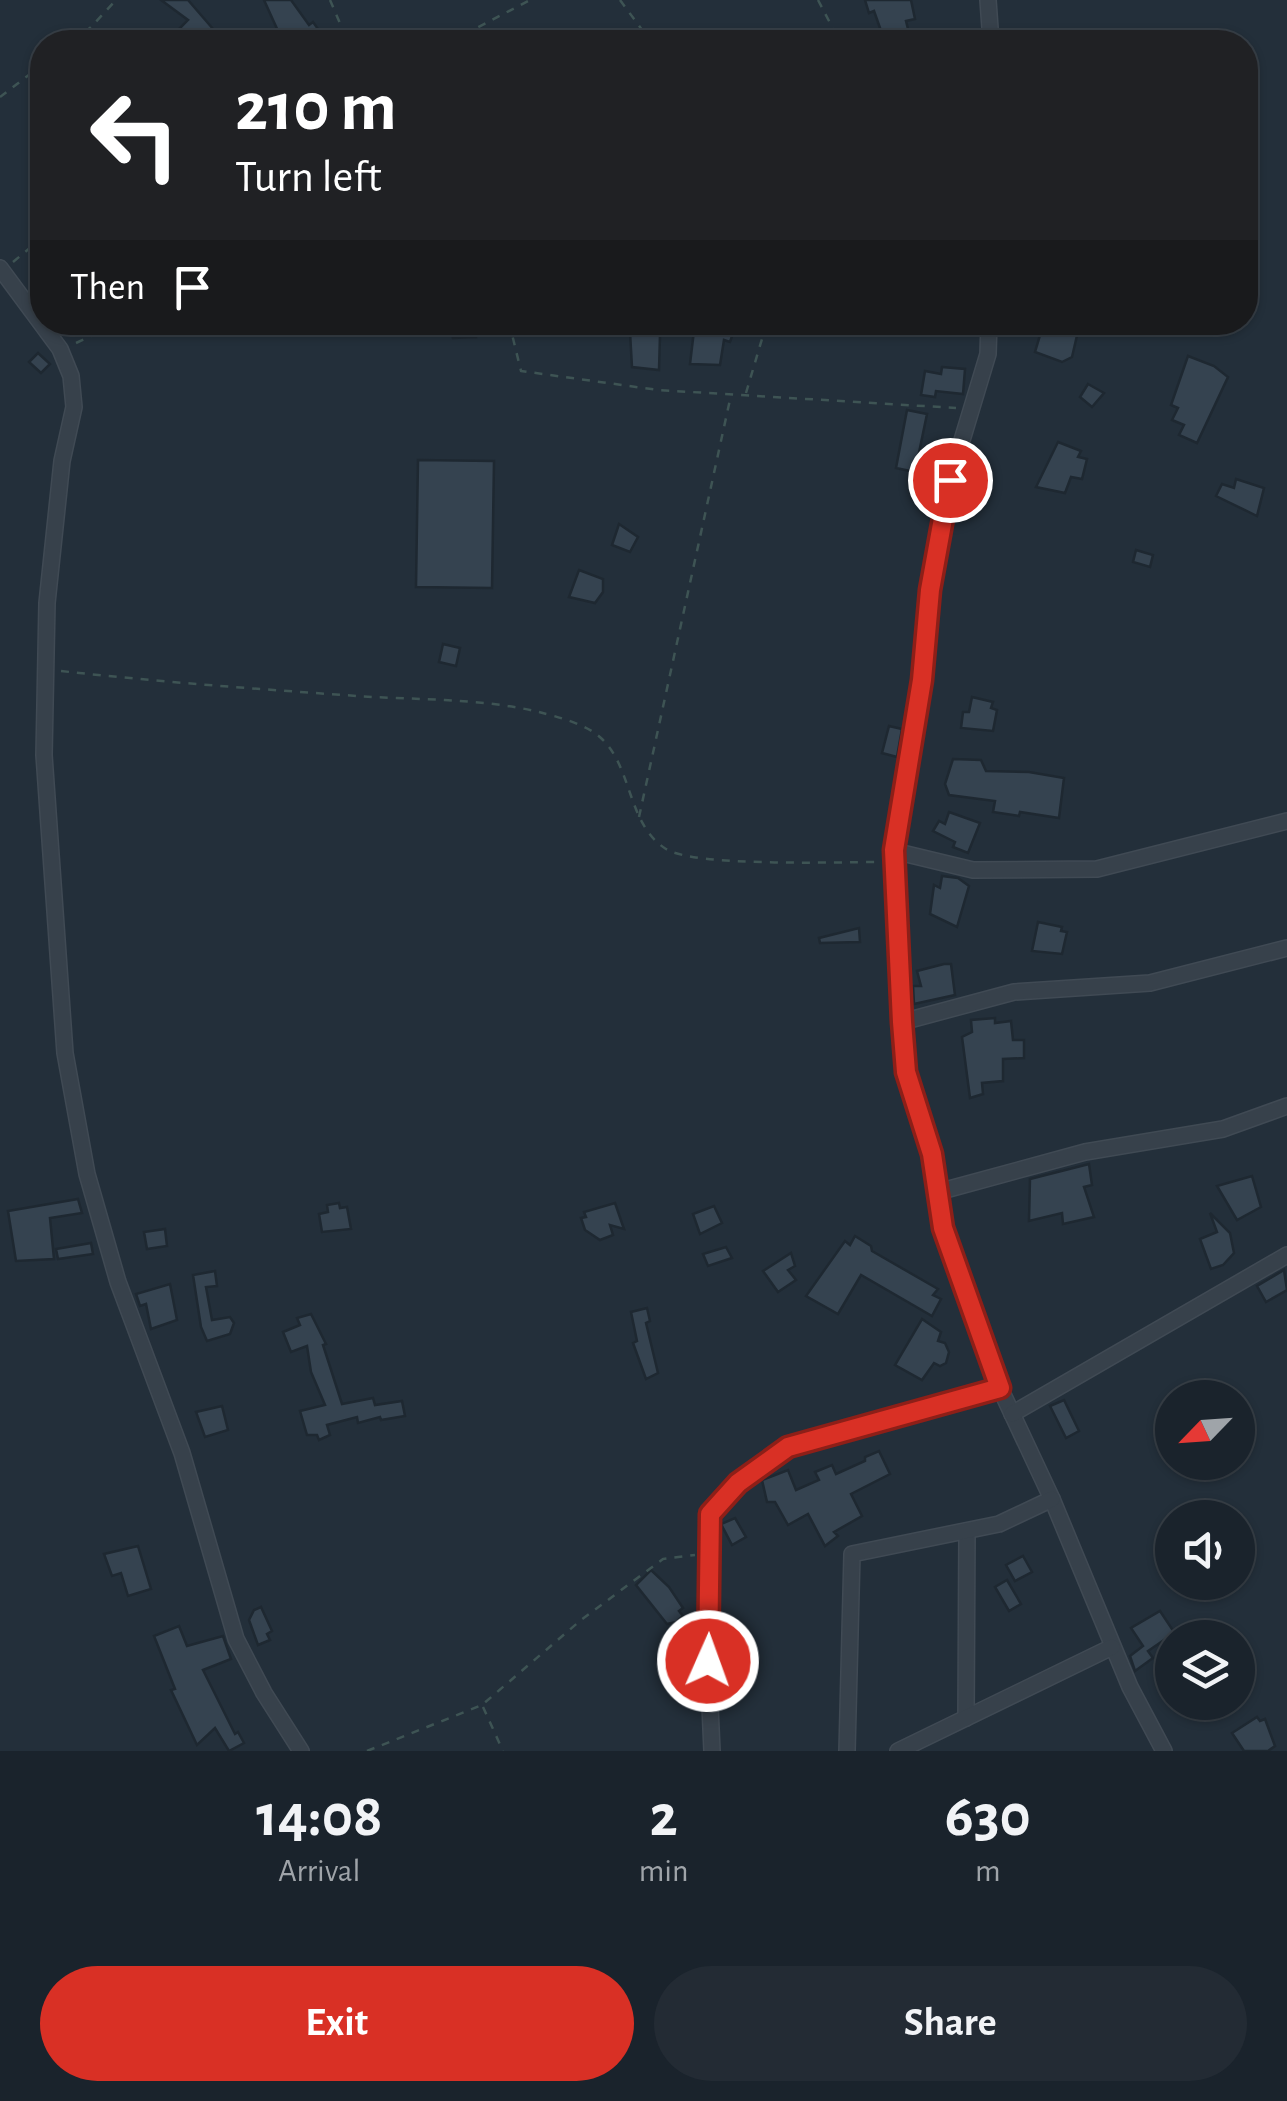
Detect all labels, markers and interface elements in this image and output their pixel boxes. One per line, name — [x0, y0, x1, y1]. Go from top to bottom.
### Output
icon: left — [70, 70, 200, 200]
text: 210 m — [235, 73, 397, 143]
text: Turn left — [235, 155, 382, 200]
icon: arrive — [165, 260, 220, 315]
text: Then — [70, 269, 145, 307]
pin — [908, 438, 993, 523]
icon: arrive — [923, 453, 978, 508]
north arrow — [1155, 1380, 1255, 1480]
map controls — [1155, 1380, 1255, 1720]
button: sound — [1155, 1500, 1255, 1600]
position arrow — [656, 1609, 760, 1713]
button: layers — [1155, 1620, 1255, 1720]
text: 14:08 — [256, 1787, 383, 1847]
text: 2 — [649, 1787, 678, 1847]
text: 630 — [945, 1787, 1031, 1847]
text: Arrival — [278, 1855, 360, 1887]
text: min — [639, 1855, 689, 1887]
text: m — [975, 1855, 1001, 1887]
button: Exit — [40, 1966, 634, 2081]
button: Share — [654, 1966, 1247, 2081]

